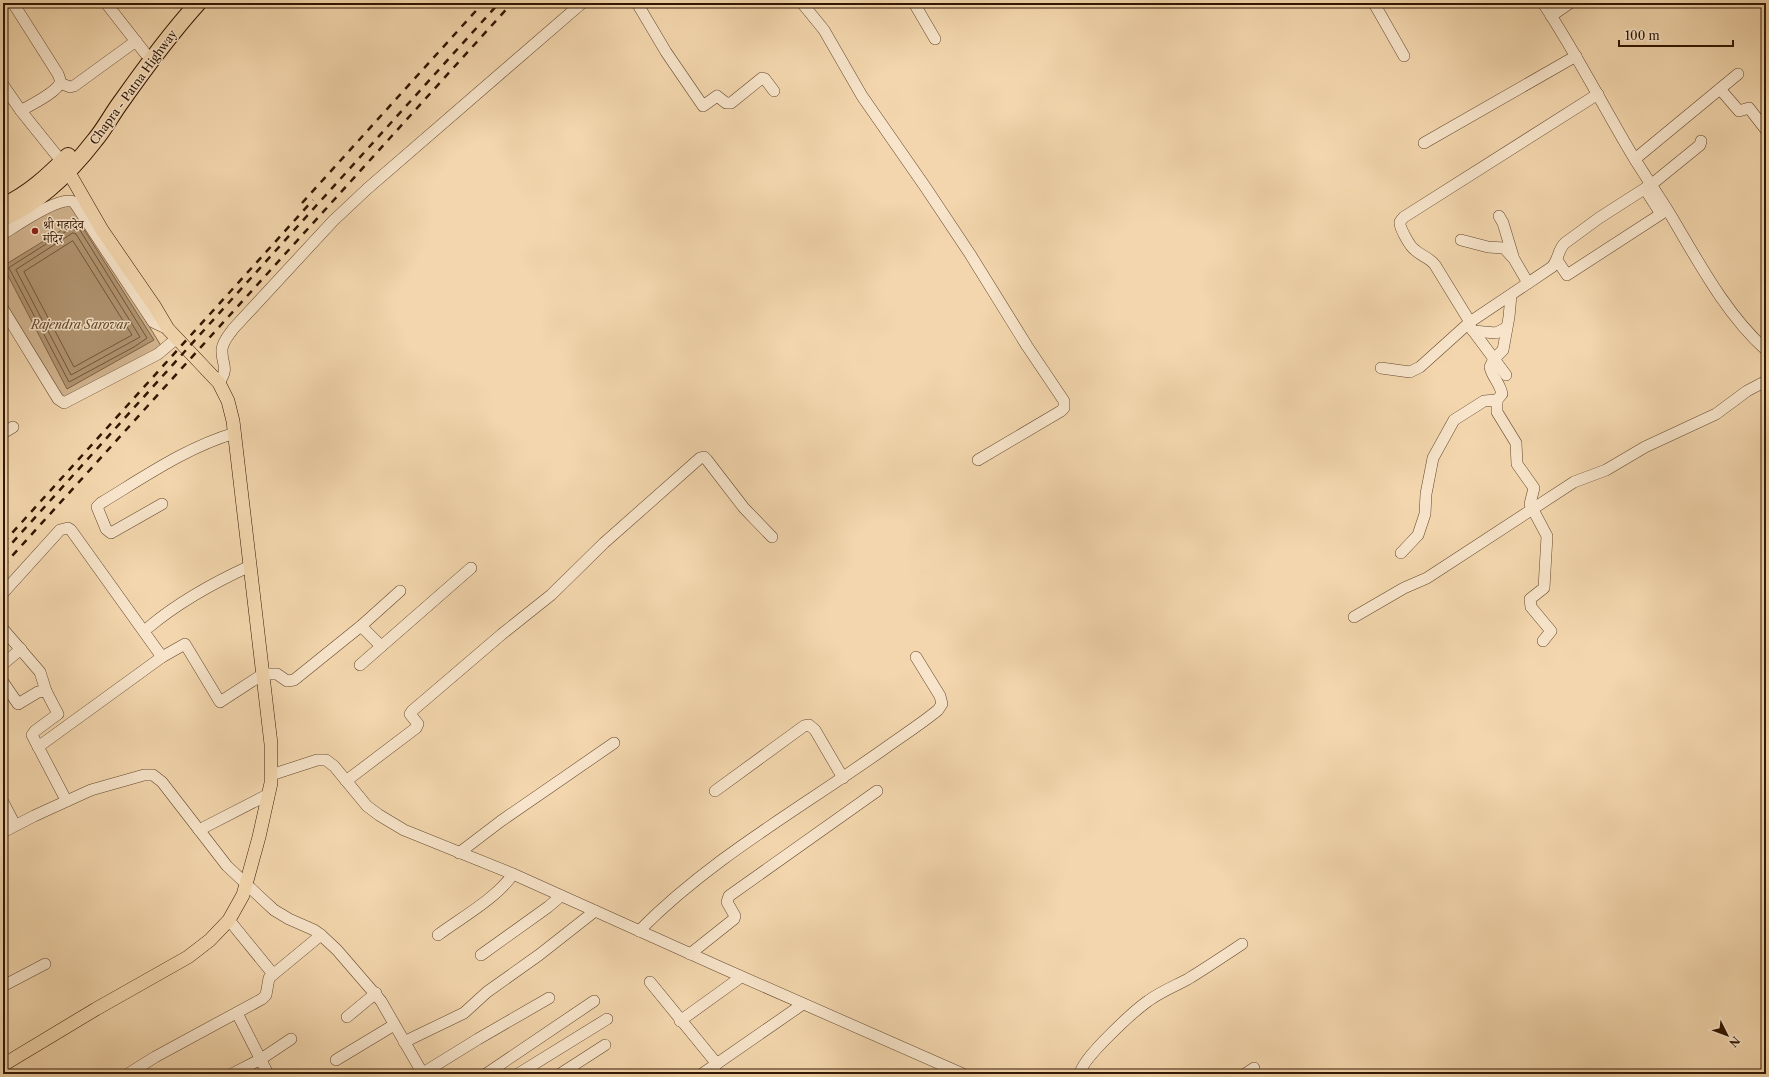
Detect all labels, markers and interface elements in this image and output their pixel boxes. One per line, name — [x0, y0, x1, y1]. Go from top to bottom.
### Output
scale bar — [1619, 22, 1733, 48]
street label: Chapra - Patna Highway — [86, 26, 180, 147]
text: 100 m — [1625, 28, 1660, 43]
place label: श्री महादेव मंदिर — [42, 217, 85, 246]
marker: श्री महादेव मंदिर — [30, 226, 40, 236]
park label: Rajendra Sarovar — [30, 317, 130, 332]
north arrow — [1707, 1015, 1747, 1055]
text: N — [1726, 1033, 1743, 1050]

